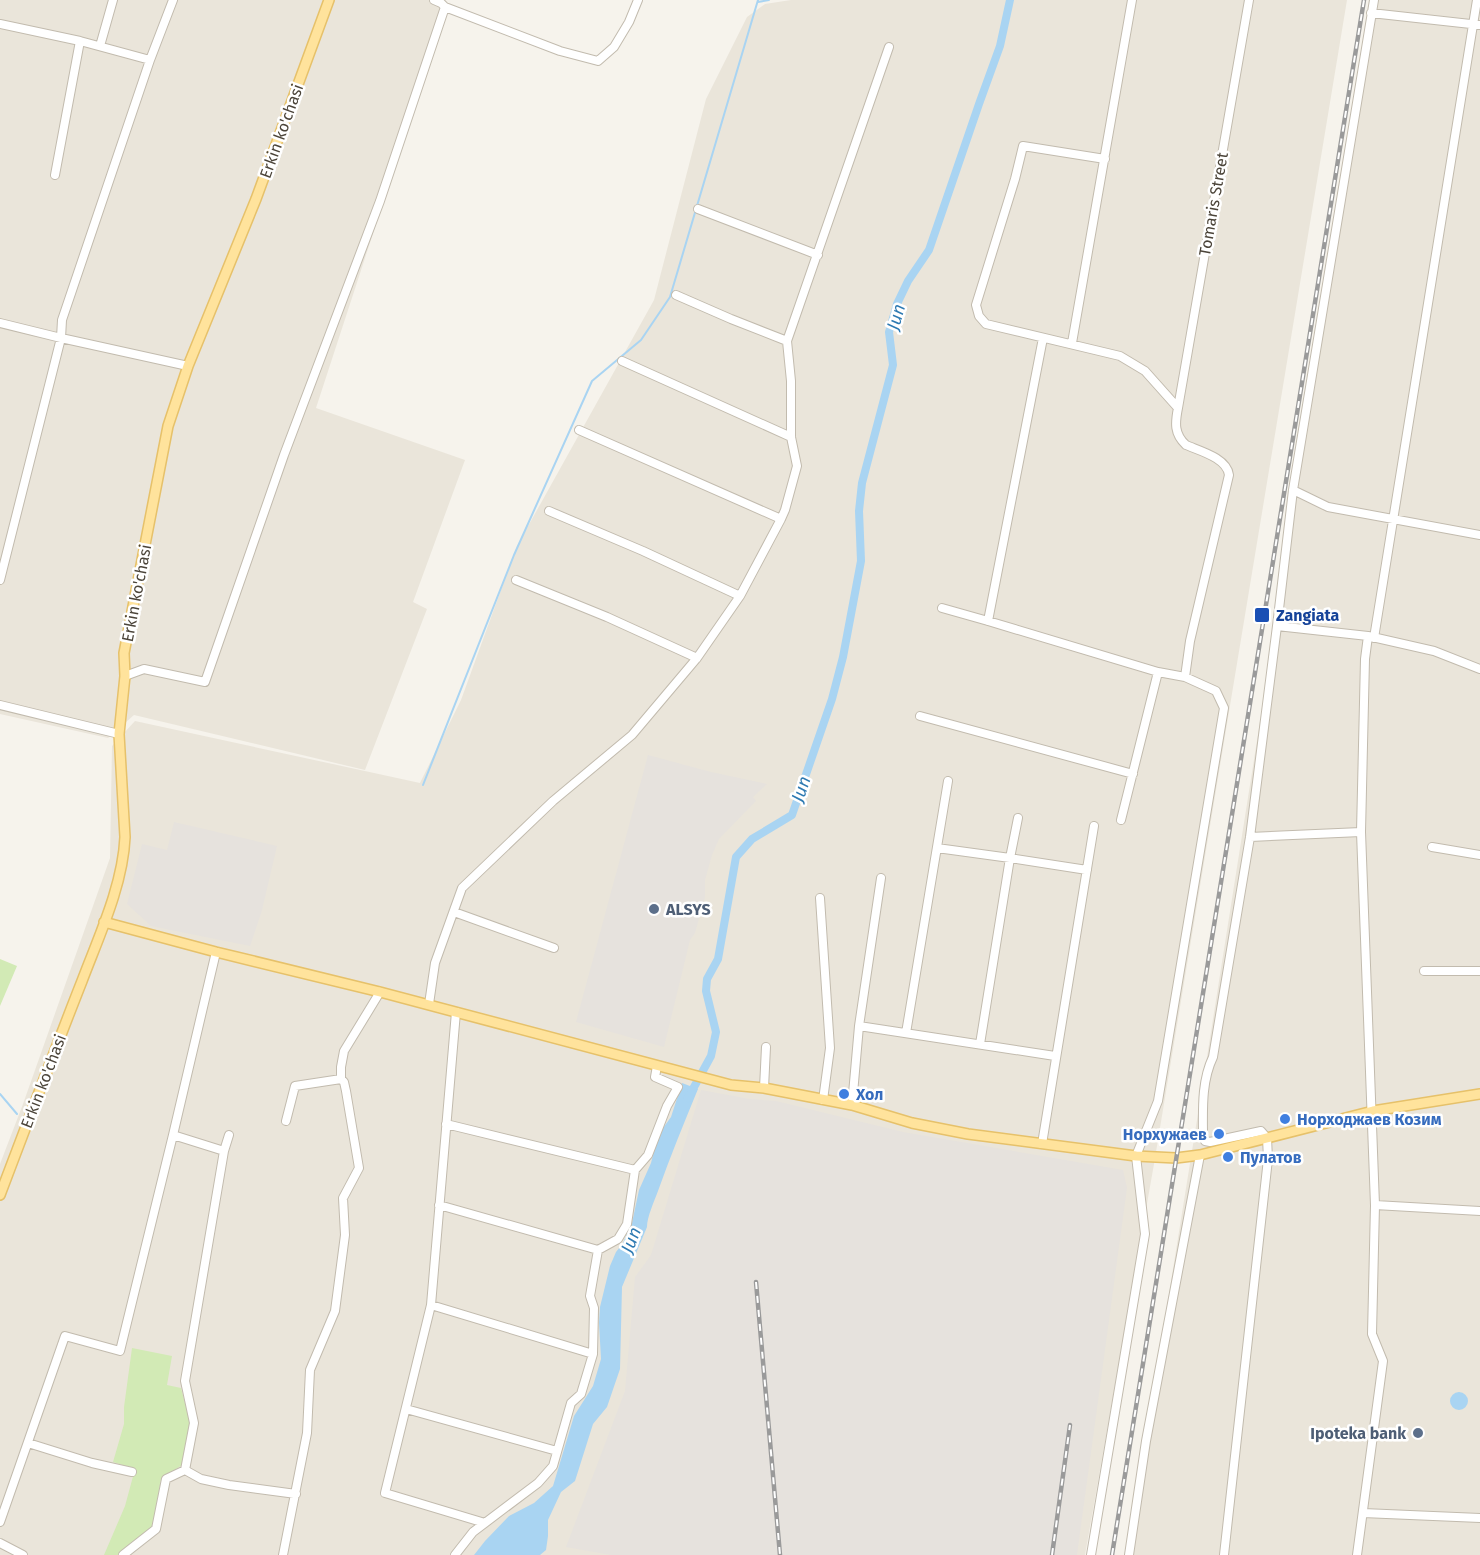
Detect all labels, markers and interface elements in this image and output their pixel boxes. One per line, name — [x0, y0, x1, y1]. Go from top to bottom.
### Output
street label: Erkin ko'chasi — [256, 81, 307, 181]
street label: Tomaris Street — [1195, 151, 1232, 257]
water label: Jun — [882, 301, 910, 334]
street label: Erkin ko'chasi — [118, 543, 155, 644]
marker: Zangiata — [1253, 606, 1271, 624]
place label: Zangiata — [1276, 606, 1340, 625]
water label: Jun — [786, 773, 816, 806]
place label: ALSYS — [665, 900, 711, 919]
marker: ALSYS — [647, 902, 661, 916]
street label: Erkin ko'chasi — [17, 1032, 70, 1131]
place label: Хол — [855, 1085, 883, 1104]
marker: Хол — [837, 1087, 851, 1101]
place label: Норходжаев Козим — [1297, 1110, 1442, 1129]
marker: Норходжаев Козим — [1278, 1112, 1292, 1126]
place label: Норхужаев — [1123, 1125, 1207, 1144]
marker: Норхужаев — [1212, 1127, 1226, 1141]
place label: Пулатов — [1240, 1148, 1302, 1167]
marker: Пулатов — [1221, 1150, 1235, 1164]
water label: Jun — [616, 1224, 646, 1257]
place label: Ipoteka bank — [1310, 1424, 1406, 1443]
marker: Ipoteka bank — [1411, 1426, 1425, 1440]

